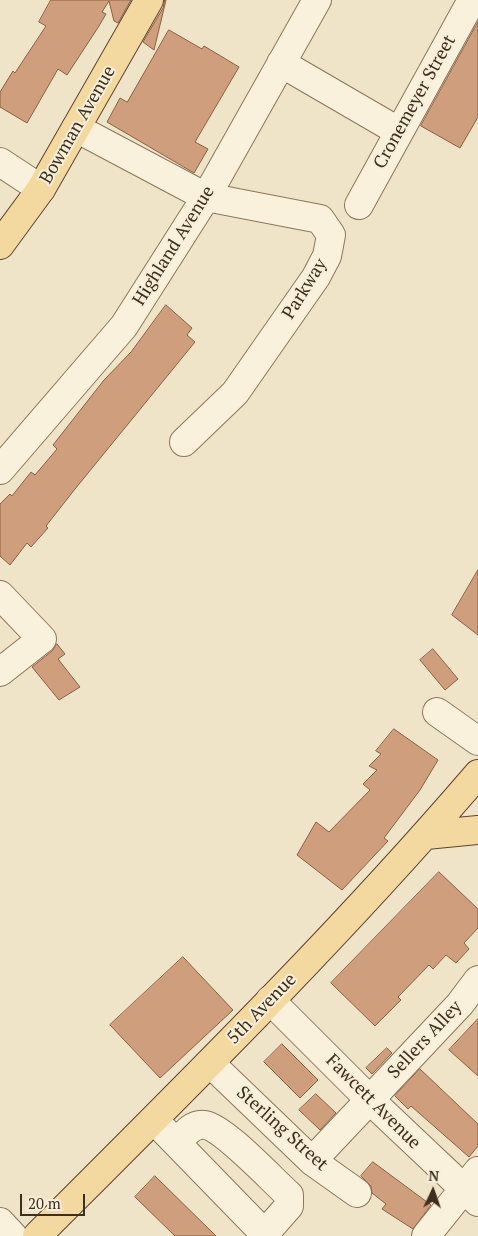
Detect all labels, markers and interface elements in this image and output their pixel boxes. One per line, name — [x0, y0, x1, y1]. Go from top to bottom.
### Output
street label: Cronemeyer Street — [369, 31, 461, 173]
street label: Bowman Avenue — [36, 62, 120, 188]
street label: Highland Avenue — [129, 182, 219, 310]
street label: Parkway — [278, 255, 332, 323]
street label: 5th Avenue — [223, 969, 301, 1049]
street label: Sellers Alley — [383, 997, 467, 1083]
street label: Fawcett Avenue — [321, 1050, 425, 1154]
street label: Sterling Street — [232, 1082, 332, 1176]
north arrow — [408, 1166, 458, 1216]
text: N — [428, 1166, 440, 1185]
scale bar — [22, 1184, 88, 1216]
text: 20 m — [28, 1193, 61, 1213]

